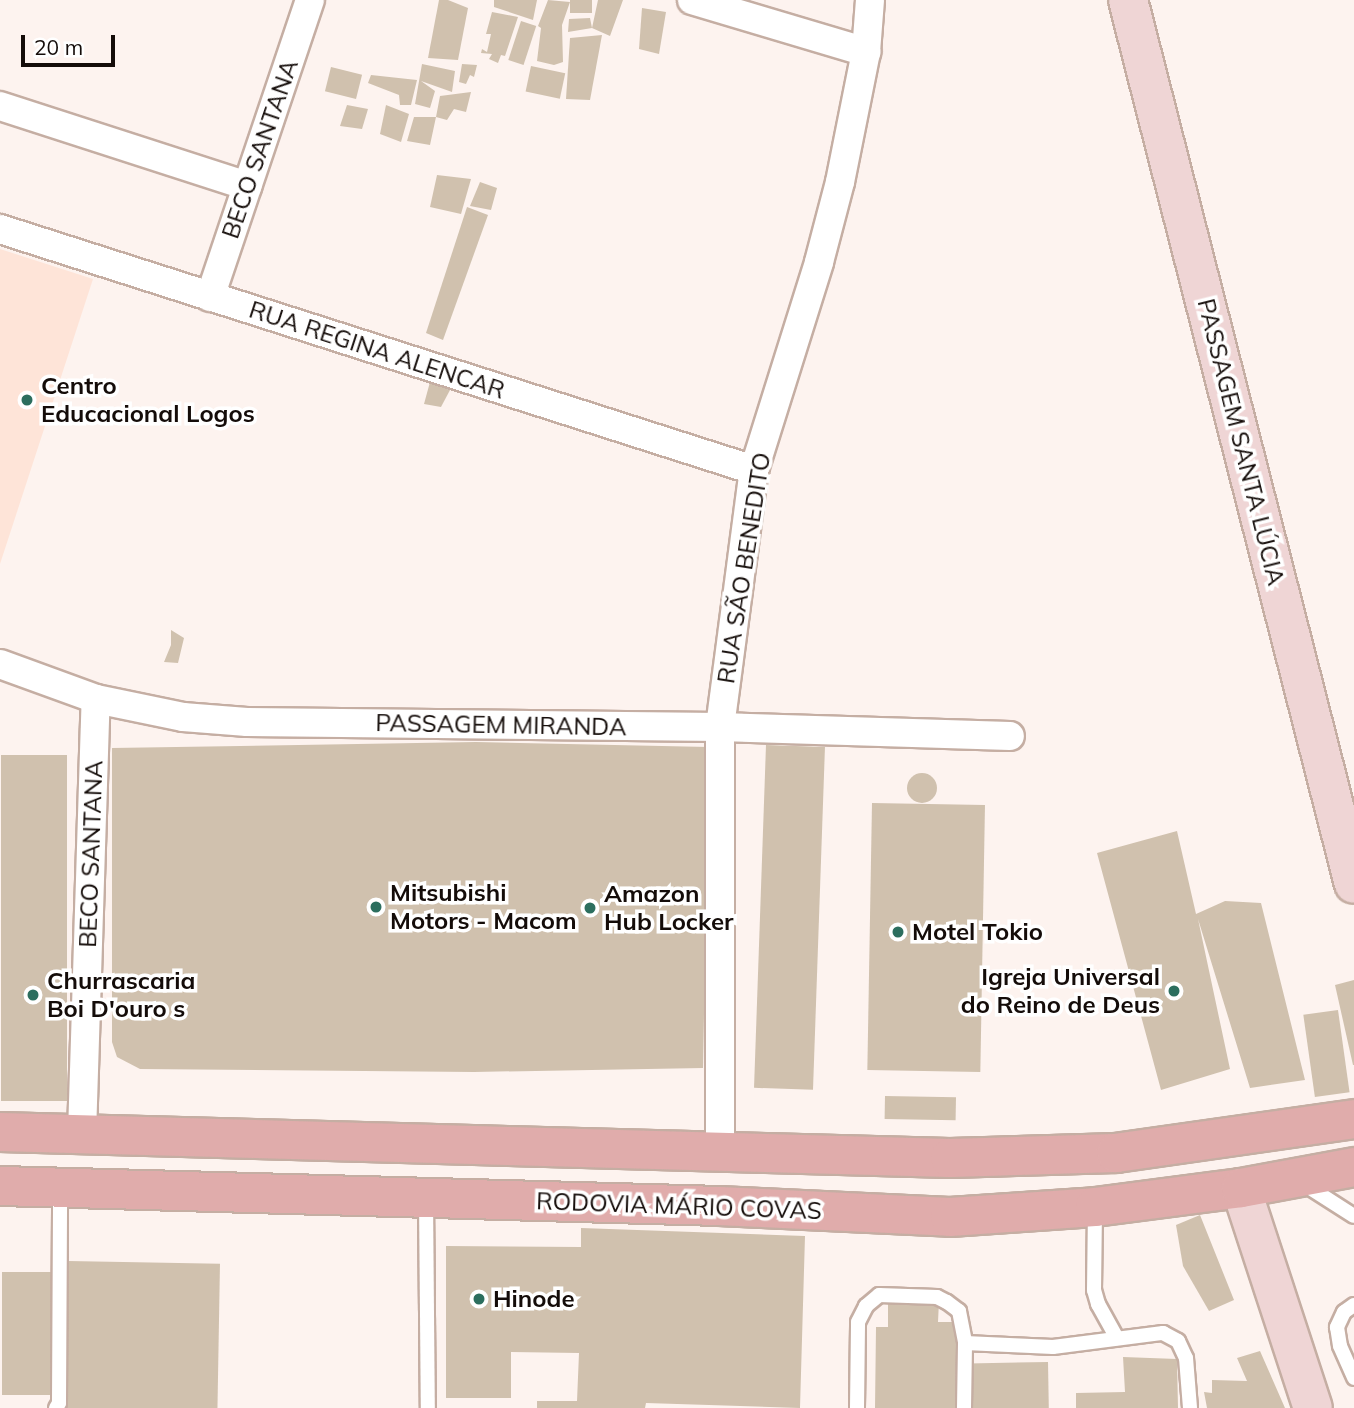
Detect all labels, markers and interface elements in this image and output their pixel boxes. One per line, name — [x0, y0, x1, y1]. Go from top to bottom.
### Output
scale bar — [24, 21, 119, 65]
text: 20 m — [34, 34, 83, 60]
street label: BECO SANTANA — [216, 56, 304, 242]
street label: RUA REGINA ALENCAR — [246, 295, 508, 405]
street label: PASSAGEM SANTA LÚCIA — [1191, 296, 1291, 588]
place label: Centro Educacional Logos — [41, 372, 255, 428]
marker: Centro Educacional Logos — [19, 392, 35, 408]
street label: RUA SÃO BENEDITO — [712, 450, 776, 686]
street label: PASSAGEM MIRANDA — [375, 708, 627, 742]
street label: BECO SANTANA — [73, 760, 109, 948]
place label: Mitsubishi Motors - Macom — [390, 879, 577, 935]
place label: Amazon Hub Locker — [604, 880, 734, 936]
marker: Mitsubishi Motors - Macom — [368, 899, 384, 915]
marker: Amazon Hub Locker — [582, 900, 598, 916]
place label: Motel Tokio — [912, 918, 1043, 946]
marker: Motel Tokio — [890, 924, 906, 940]
place label: Igreja Universal do Reino de Deus — [961, 963, 1160, 1019]
place label: Churrascaria Boi D'ouro s — [47, 967, 195, 1023]
marker: Igreja Universal do Reino de Deus — [1166, 983, 1182, 999]
marker: Churrascaria Boi D'ouro s — [25, 987, 41, 1003]
street label: RODOVIA MÁRIO COVAS — [536, 1187, 822, 1225]
place label: Hinode — [493, 1285, 575, 1313]
marker: Hinode — [471, 1291, 487, 1307]

